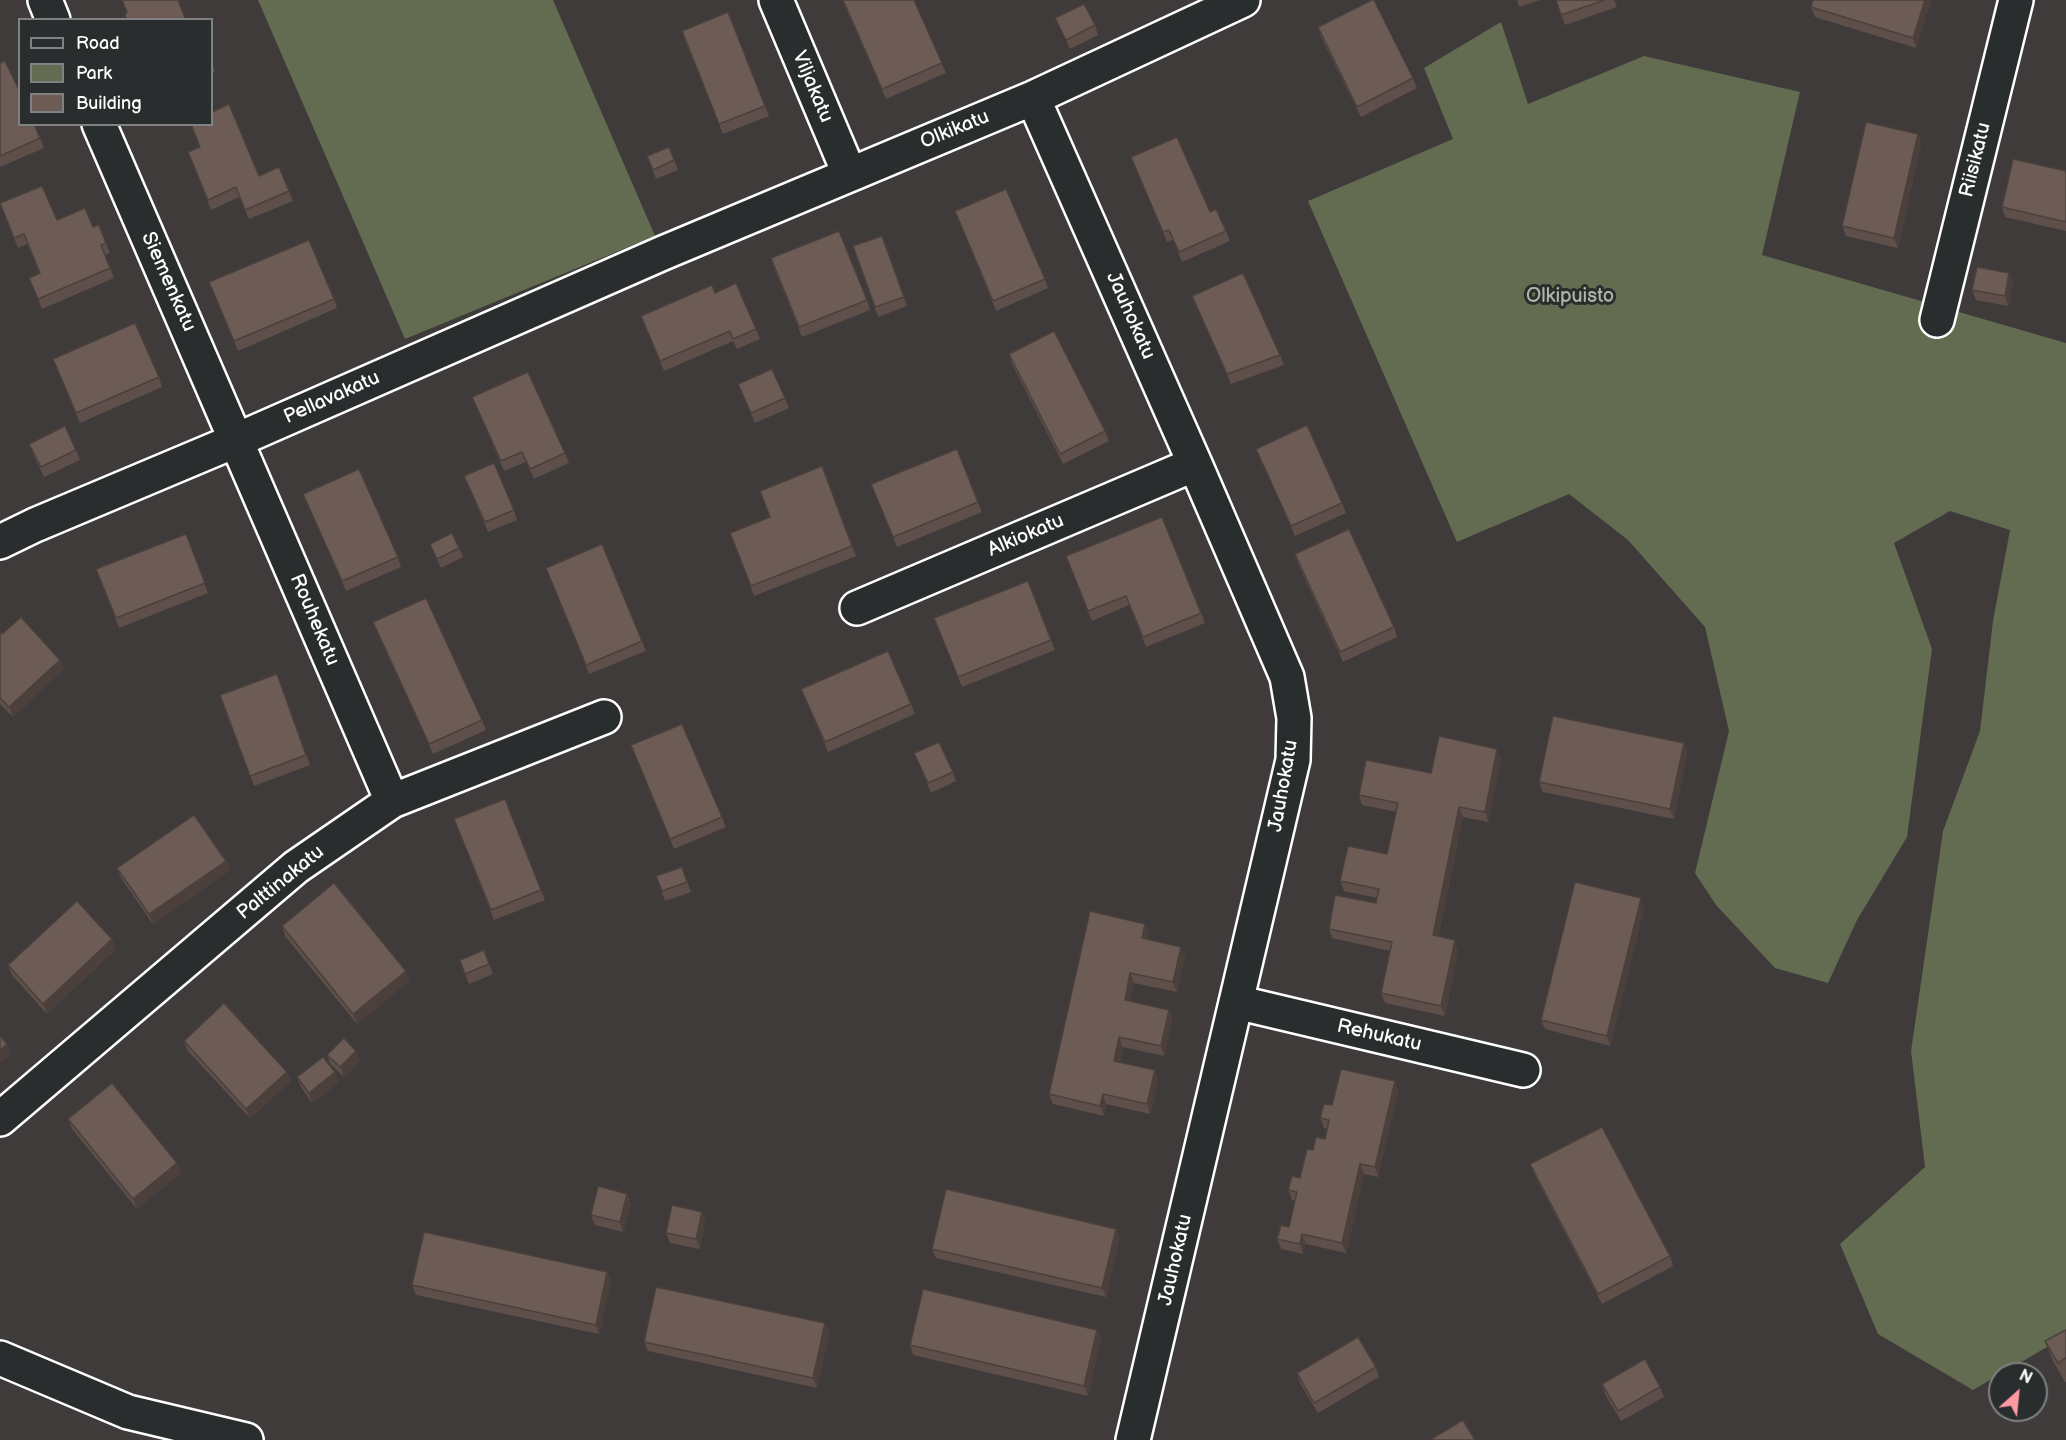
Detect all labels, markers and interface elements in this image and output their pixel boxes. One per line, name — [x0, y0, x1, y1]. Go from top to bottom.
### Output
legend — [18, 18, 213, 126]
text: Road — [76, 33, 120, 54]
street label: Viljakatu — [786, 48, 838, 126]
text: Park — [76, 63, 112, 84]
text: Building — [76, 93, 142, 114]
street label: Olkikatu — [917, 105, 993, 155]
street label: Riisikatu — [1955, 120, 1997, 200]
street label: Siemenkatu — [135, 229, 201, 335]
street label: Jauhokatu — [1100, 269, 1160, 363]
park label: Olkipuisto — [1526, 285, 1614, 309]
street label: Pellavakatu — [280, 366, 384, 430]
street label: Alkiokatu — [984, 509, 1068, 563]
street label: Rouhekatu — [284, 570, 344, 670]
street label: Jauhokatu — [1264, 738, 1304, 834]
street label: Palttinakatu — [233, 841, 329, 925]
street label: Rehukatu — [1334, 1015, 1424, 1057]
street label: Jauhokatu — [1154, 1212, 1198, 1308]
north arrow — [1988, 1362, 2048, 1422]
text: N — [2016, 1366, 2035, 1388]

